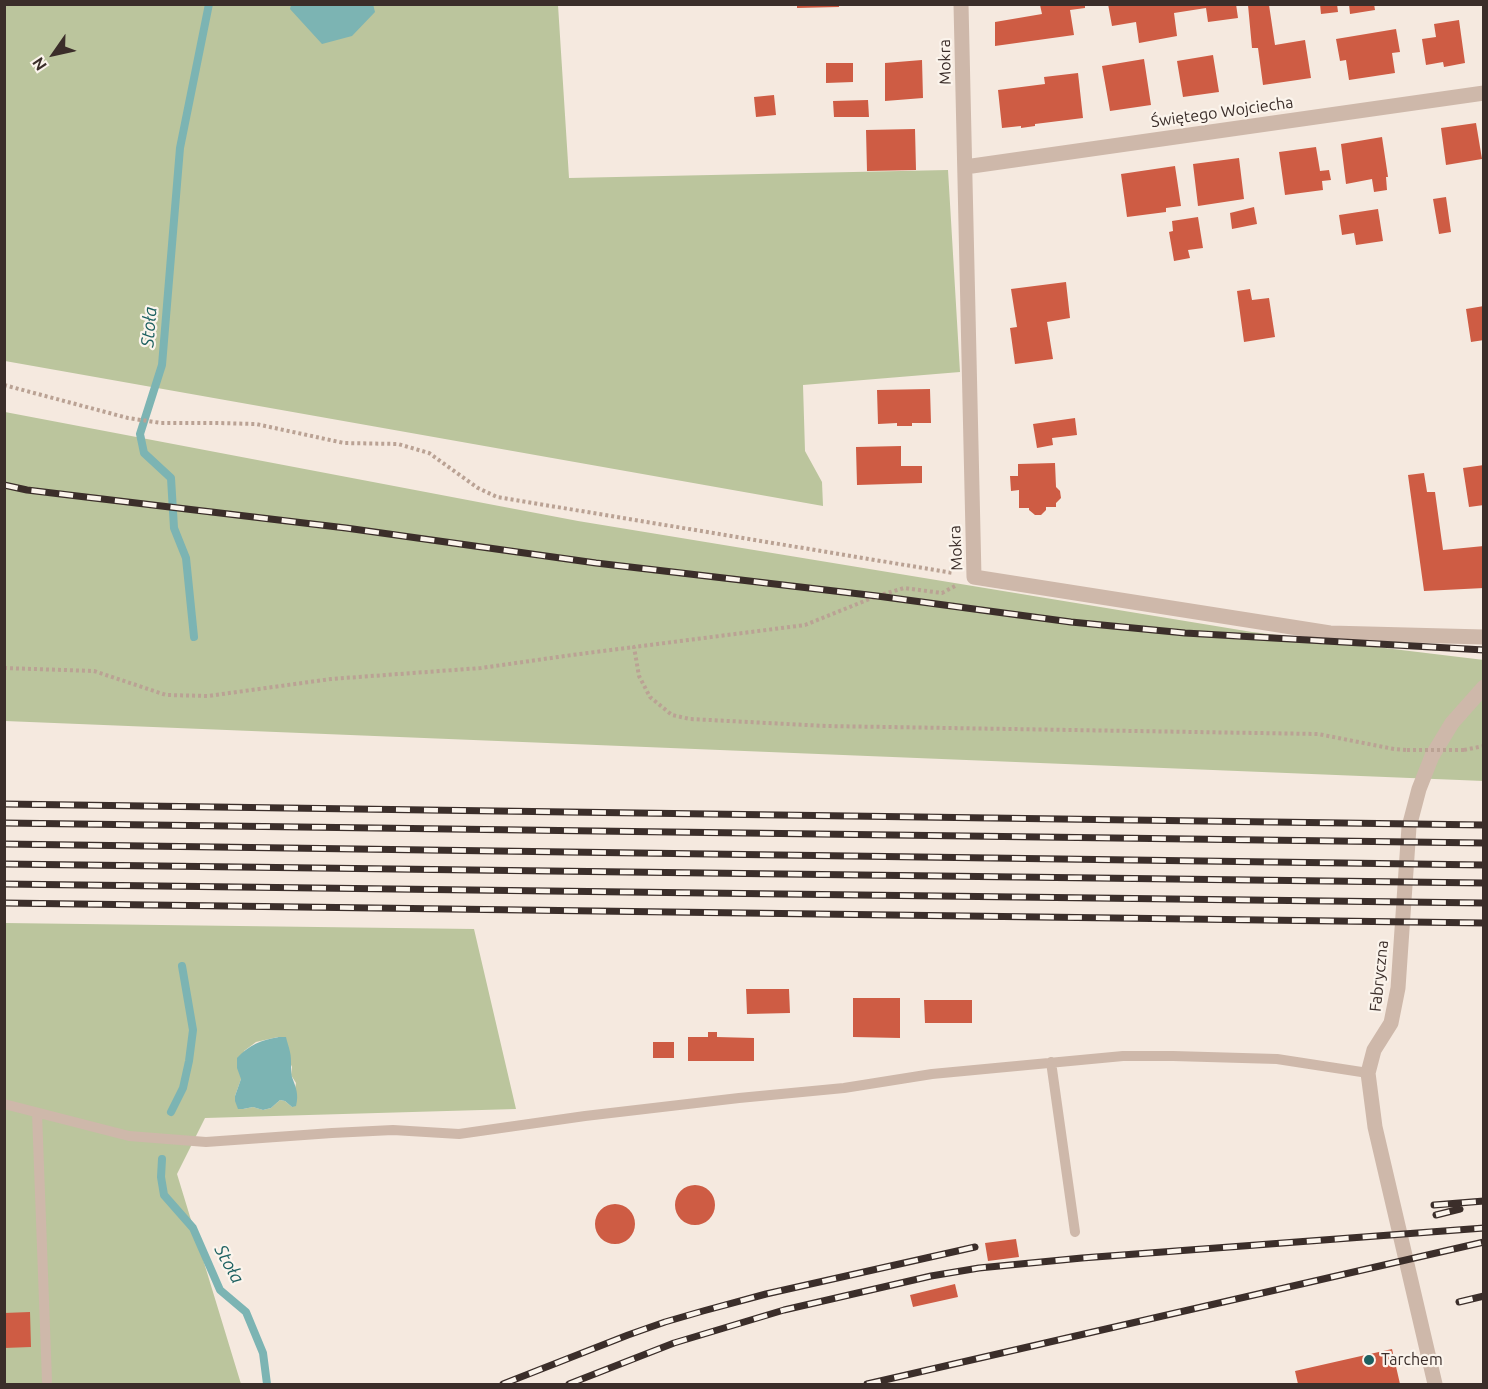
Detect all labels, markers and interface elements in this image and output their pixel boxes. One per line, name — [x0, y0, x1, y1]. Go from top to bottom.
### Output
north arrow — [24, 24, 84, 84]
street label: Mokra — [935, 39, 955, 85]
text: N — [28, 54, 50, 74]
street label: Świętego Wojciecha — [1150, 93, 1294, 131]
water label: Stoła — [136, 306, 162, 348]
street label: Mokra — [945, 525, 967, 571]
street label: Fabryczna — [1366, 939, 1392, 1013]
water label: Stoła — [210, 1241, 248, 1287]
place label: Tarchem — [1381, 1350, 1443, 1370]
marker: Tarchem — [1362, 1353, 1376, 1367]

